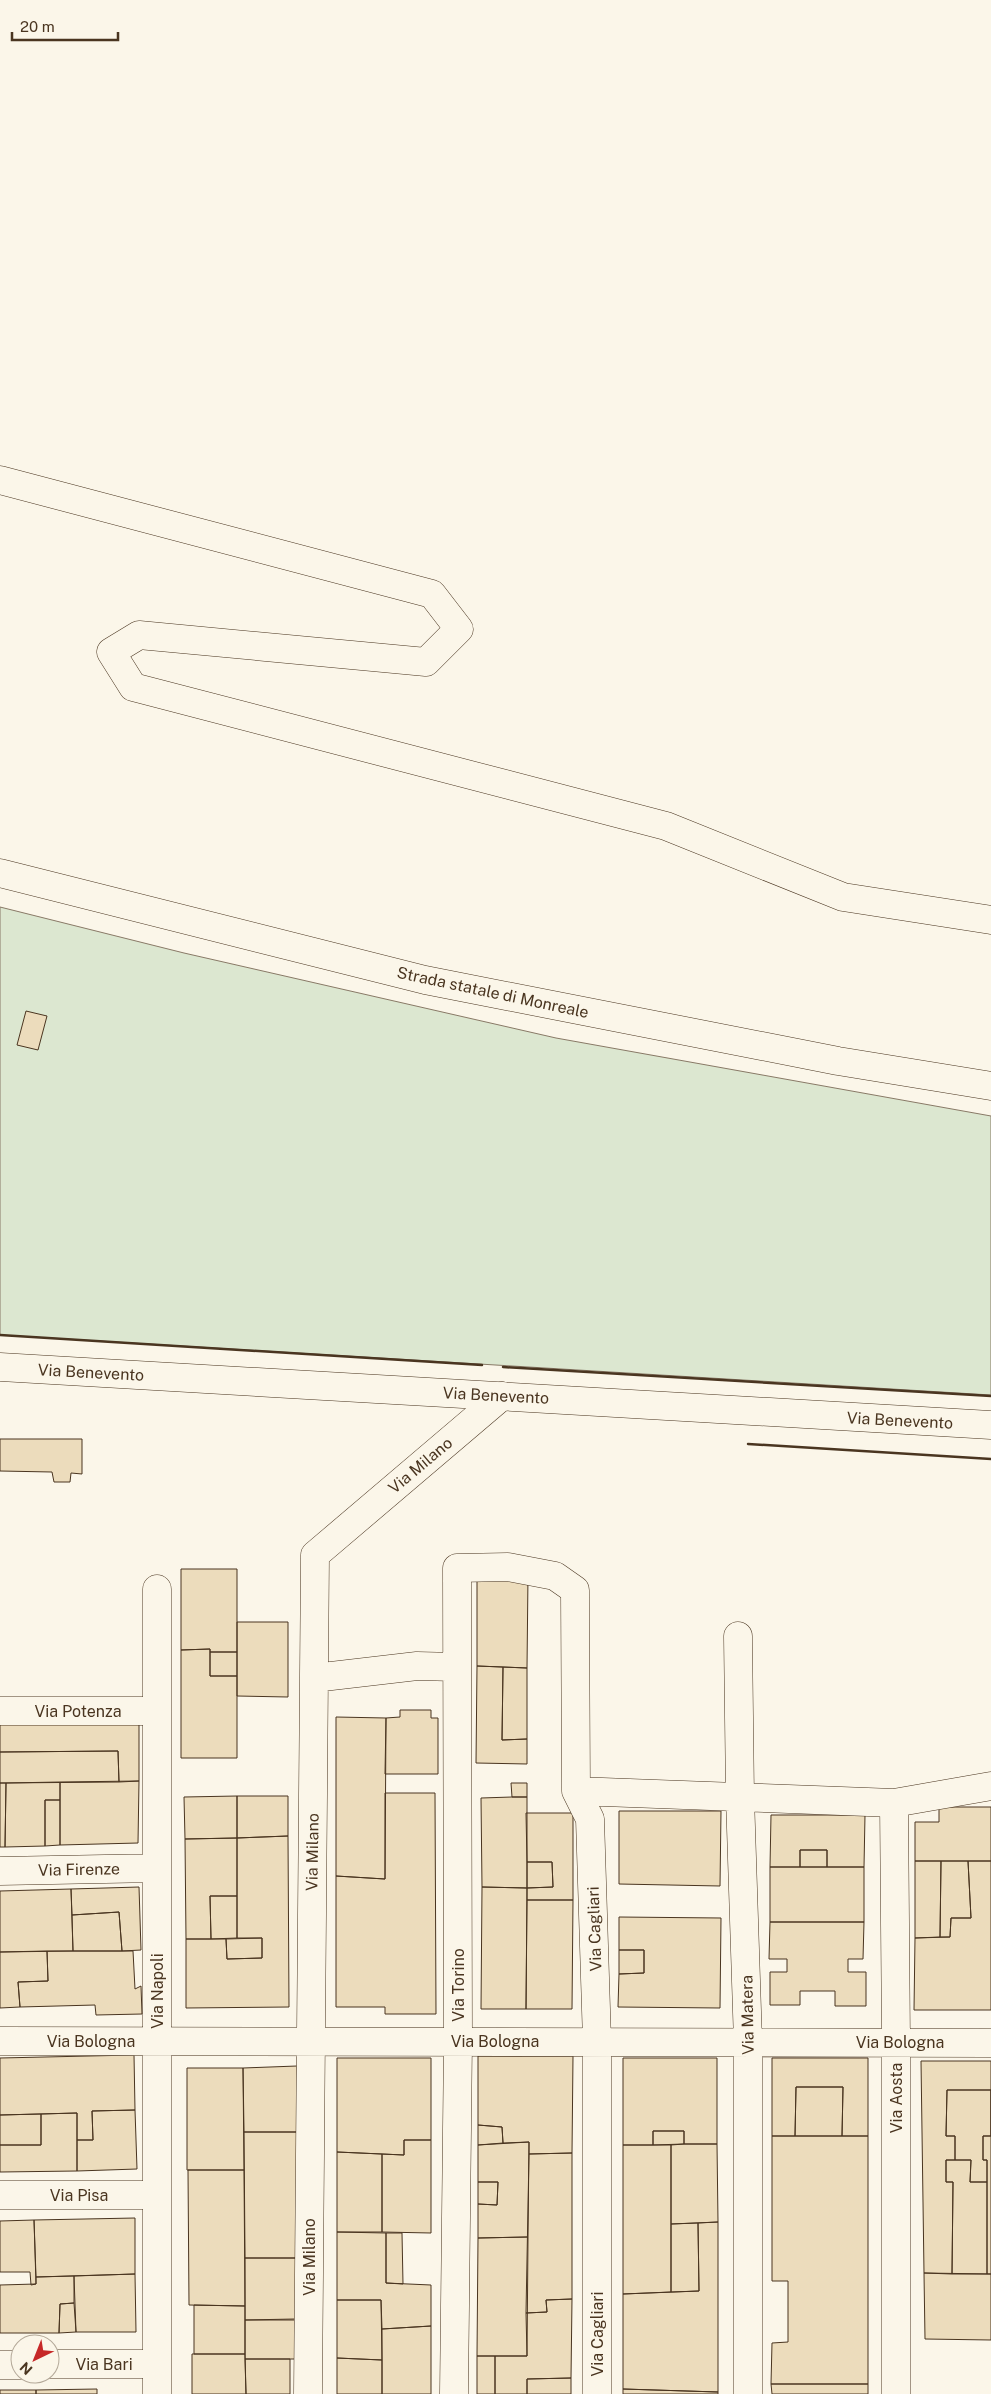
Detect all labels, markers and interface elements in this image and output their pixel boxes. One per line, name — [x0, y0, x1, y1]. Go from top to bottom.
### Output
scale bar — [12, 10, 119, 42]
text: 20 m — [20, 18, 55, 35]
street label: Strada statale di Monreale — [395, 963, 591, 1022]
street label: Via Benevento — [37, 1360, 145, 1385]
street label: Via Benevento — [442, 1383, 550, 1408]
street label: Via Benevento — [846, 1408, 954, 1433]
street label: Via Milano — [384, 1433, 456, 1498]
street label: Via Potenza — [34, 1702, 122, 1721]
street label: Via Milano — [302, 1813, 323, 1891]
street label: Via Firenze — [38, 1859, 120, 1880]
street label: Via Cagliari — [584, 1886, 605, 1972]
street label: Via Torino — [449, 1948, 468, 2022]
street label: Via Napoli — [148, 1953, 167, 2029]
street label: Via Matera — [737, 1975, 758, 2055]
street label: Via Bologna — [47, 2032, 135, 2051]
street label: Via Bologna — [451, 2032, 539, 2051]
street label: Via Bologna — [856, 2033, 944, 2052]
street label: Via Aosta — [887, 2063, 906, 2133]
street label: Via Pisa — [50, 2186, 108, 2205]
street label: Via Milano — [300, 2218, 319, 2296]
street label: Via Cagliari — [588, 2292, 607, 2376]
north arrow — [10, 2334, 60, 2384]
street label: Via Bari — [75, 2355, 133, 2374]
text: N — [17, 2359, 36, 2378]

